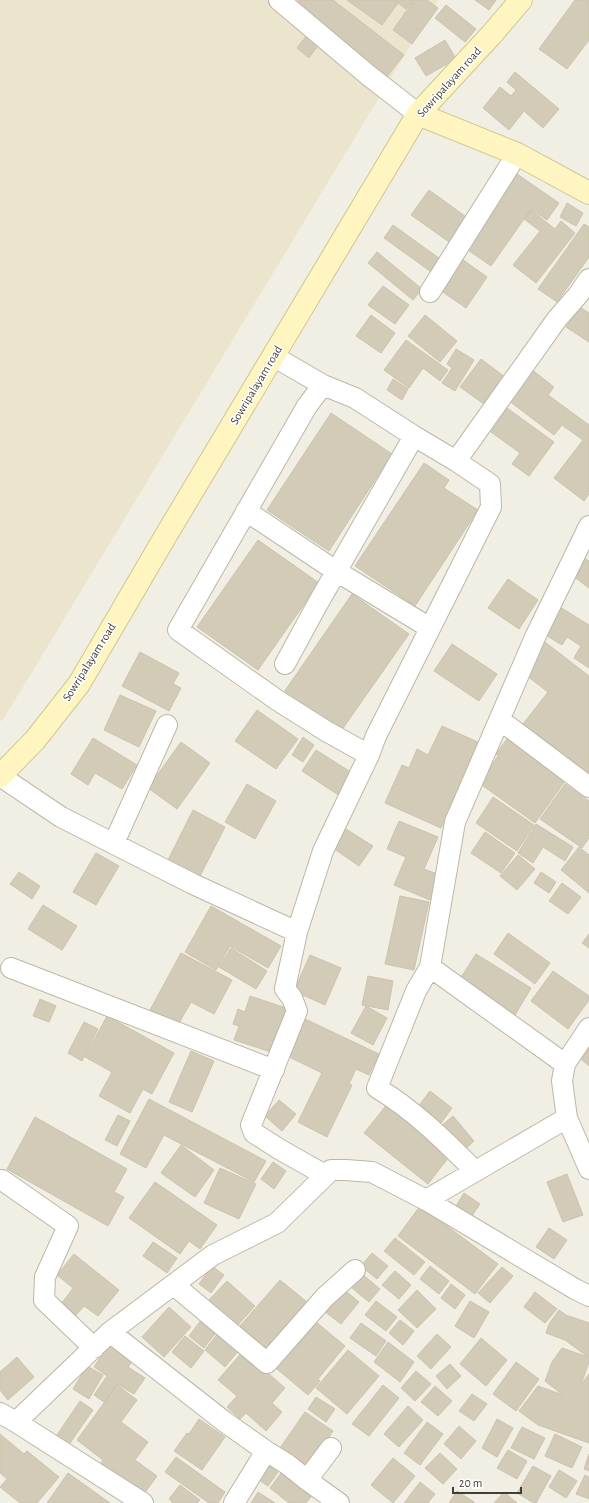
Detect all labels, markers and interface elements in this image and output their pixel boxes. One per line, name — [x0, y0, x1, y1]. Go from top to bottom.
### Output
street label: Sowripalayam road — [415, 45, 484, 120]
street label: Sowripalayam road — [228, 344, 285, 427]
street label: Sowripalayam road — [60, 621, 119, 704]
scale bar — [453, 1469, 521, 1495]
text: 20 m — [459, 1477, 482, 1489]

